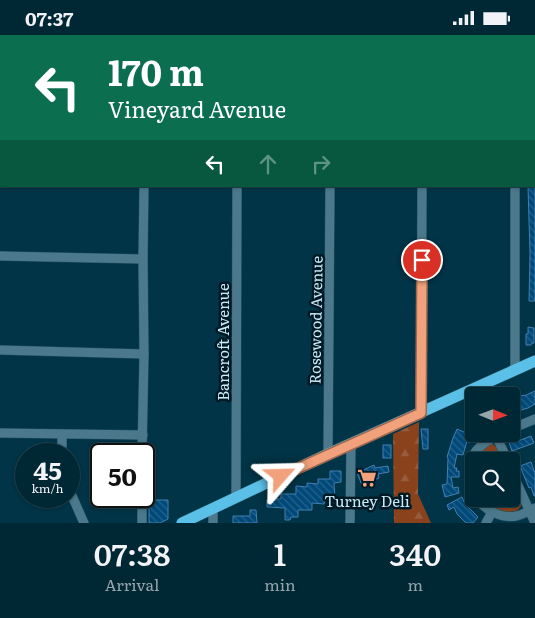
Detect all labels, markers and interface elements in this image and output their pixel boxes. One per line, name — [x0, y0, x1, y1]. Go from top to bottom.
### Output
text: 07:37 — [25, 4, 73, 32]
text: 170 m — [108, 45, 204, 97]
icon: left — [25, 55, 90, 120]
text: Vineyard Avenue — [108, 92, 286, 125]
icon: left — [201, 150, 229, 178]
icon: ahead — [254, 150, 282, 178]
icon: right — [307, 150, 335, 178]
pin — [401, 239, 443, 281]
icon: arrive — [408, 246, 436, 274]
street label: Rosewood Avenue — [302, 255, 328, 384]
street label: Bancroft Avenue — [211, 283, 234, 401]
north arrow — [465, 387, 520, 443]
map controls — [465, 387, 520, 507]
speed limit sign: 50 — [90, 443, 155, 508]
position arrow — [254, 449, 306, 501]
text: 45 — [33, 451, 62, 488]
button: search — [465, 452, 520, 507]
supermarket icon: Turney Deli — [356, 467, 378, 489]
text: km/h — [32, 479, 63, 497]
place label: Turney Deli — [324, 489, 410, 512]
text: 07:38 — [94, 531, 170, 575]
text: 1 — [274, 531, 286, 575]
text: 340 — [389, 531, 441, 575]
text: Arrival — [105, 572, 159, 596]
text: min — [264, 572, 296, 596]
text: m — [408, 572, 423, 596]

